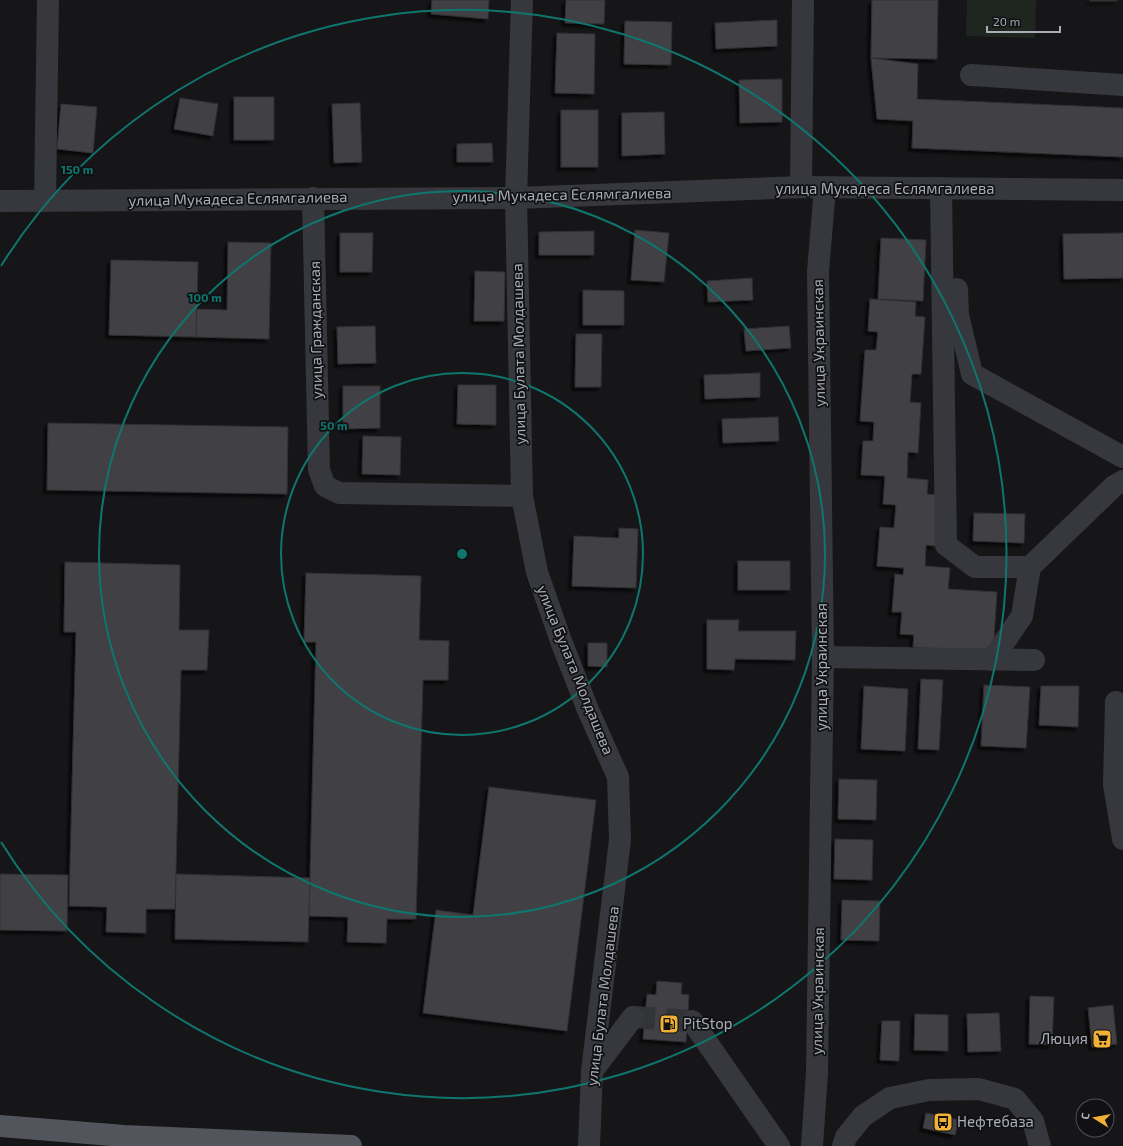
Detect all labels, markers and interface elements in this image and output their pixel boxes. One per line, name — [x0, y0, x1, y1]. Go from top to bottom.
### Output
scale bar — [987, 8, 1060, 34]
text: 20 m — [993, 14, 1020, 28]
text: 150 m — [61, 162, 93, 176]
street label: улица Мукадеса Еслямгалиева — [775, 179, 995, 198]
street label: улица Мукадеса Еслямгалиева — [452, 183, 672, 206]
street label: улица Мукадеса Еслямгалиева — [128, 187, 348, 210]
street label: улица Гражданская — [305, 261, 326, 399]
street label: улица Булата Молдашева — [507, 263, 530, 445]
street label: улица Украинская — [808, 279, 829, 407]
text: 100 m — [188, 290, 222, 304]
text: 50 m — [320, 418, 348, 432]
centre of rings — [455, 547, 469, 561]
street label: улица Булата Молдашева — [533, 582, 618, 757]
street label: улица Украинская — [812, 603, 831, 731]
street label: улица Булата Молдашева — [582, 905, 623, 1087]
street label: улица Украинская — [807, 927, 828, 1055]
fuel station icon: PitStop — [658, 1013, 680, 1035]
place label: PitStop — [683, 1014, 733, 1032]
supermarket icon: Люция — [1091, 1028, 1113, 1050]
place label: Люция — [1040, 1029, 1088, 1047]
north arrow — [1075, 1098, 1115, 1138]
bus stop icon: Нефтебаза — [932, 1111, 954, 1133]
text: С — [1078, 1111, 1092, 1120]
place label: Нефтебаза — [957, 1112, 1034, 1130]

